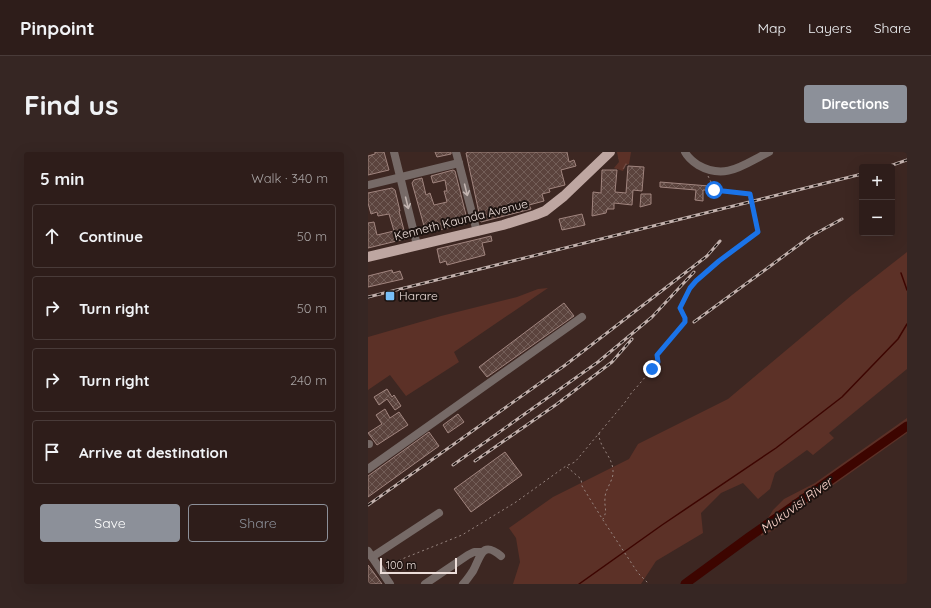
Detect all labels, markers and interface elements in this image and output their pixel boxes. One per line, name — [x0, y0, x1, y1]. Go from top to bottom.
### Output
text: Pinpoint — [20, 16, 95, 40]
text: Map — [757, 19, 786, 37]
text: Layers — [808, 19, 852, 37]
text: Share — [874, 19, 911, 37]
button: Directions — [804, 85, 907, 123]
text: Find us — [24, 87, 118, 122]
map controls — [859, 164, 895, 236]
button: + — [859, 164, 895, 200]
text: 5 min — [40, 168, 84, 189]
text: Walk · 340 m — [251, 170, 328, 186]
route start — [705, 181, 723, 199]
one-way arrow — [463, 183, 470, 196]
street label: Kenneth Kaunda Avenue — [392, 196, 530, 243]
one-way arrow — [404, 197, 411, 210]
button: − — [859, 200, 895, 236]
icon: ahead — [41, 225, 63, 247]
text: Continue — [79, 227, 143, 246]
text: 50 m — [297, 228, 327, 244]
place label: Harare — [399, 288, 438, 303]
marker: Harare — [384, 290, 396, 302]
icon: right — [41, 297, 63, 319]
text: Turn right — [79, 299, 150, 318]
text: 50 m — [297, 300, 327, 316]
route end — [643, 360, 661, 378]
icon: right — [41, 369, 63, 391]
text: Turn right — [79, 371, 150, 390]
text: 240 m — [290, 372, 327, 388]
icon: arrive — [41, 441, 63, 463]
text: Arrive at destination — [79, 443, 228, 462]
water label: Mukuvisi River — [757, 472, 837, 537]
button: Save — [40, 504, 180, 542]
button: Share — [188, 504, 328, 542]
scale bar — [380, 556, 457, 575]
text: 100 m — [386, 558, 416, 572]

